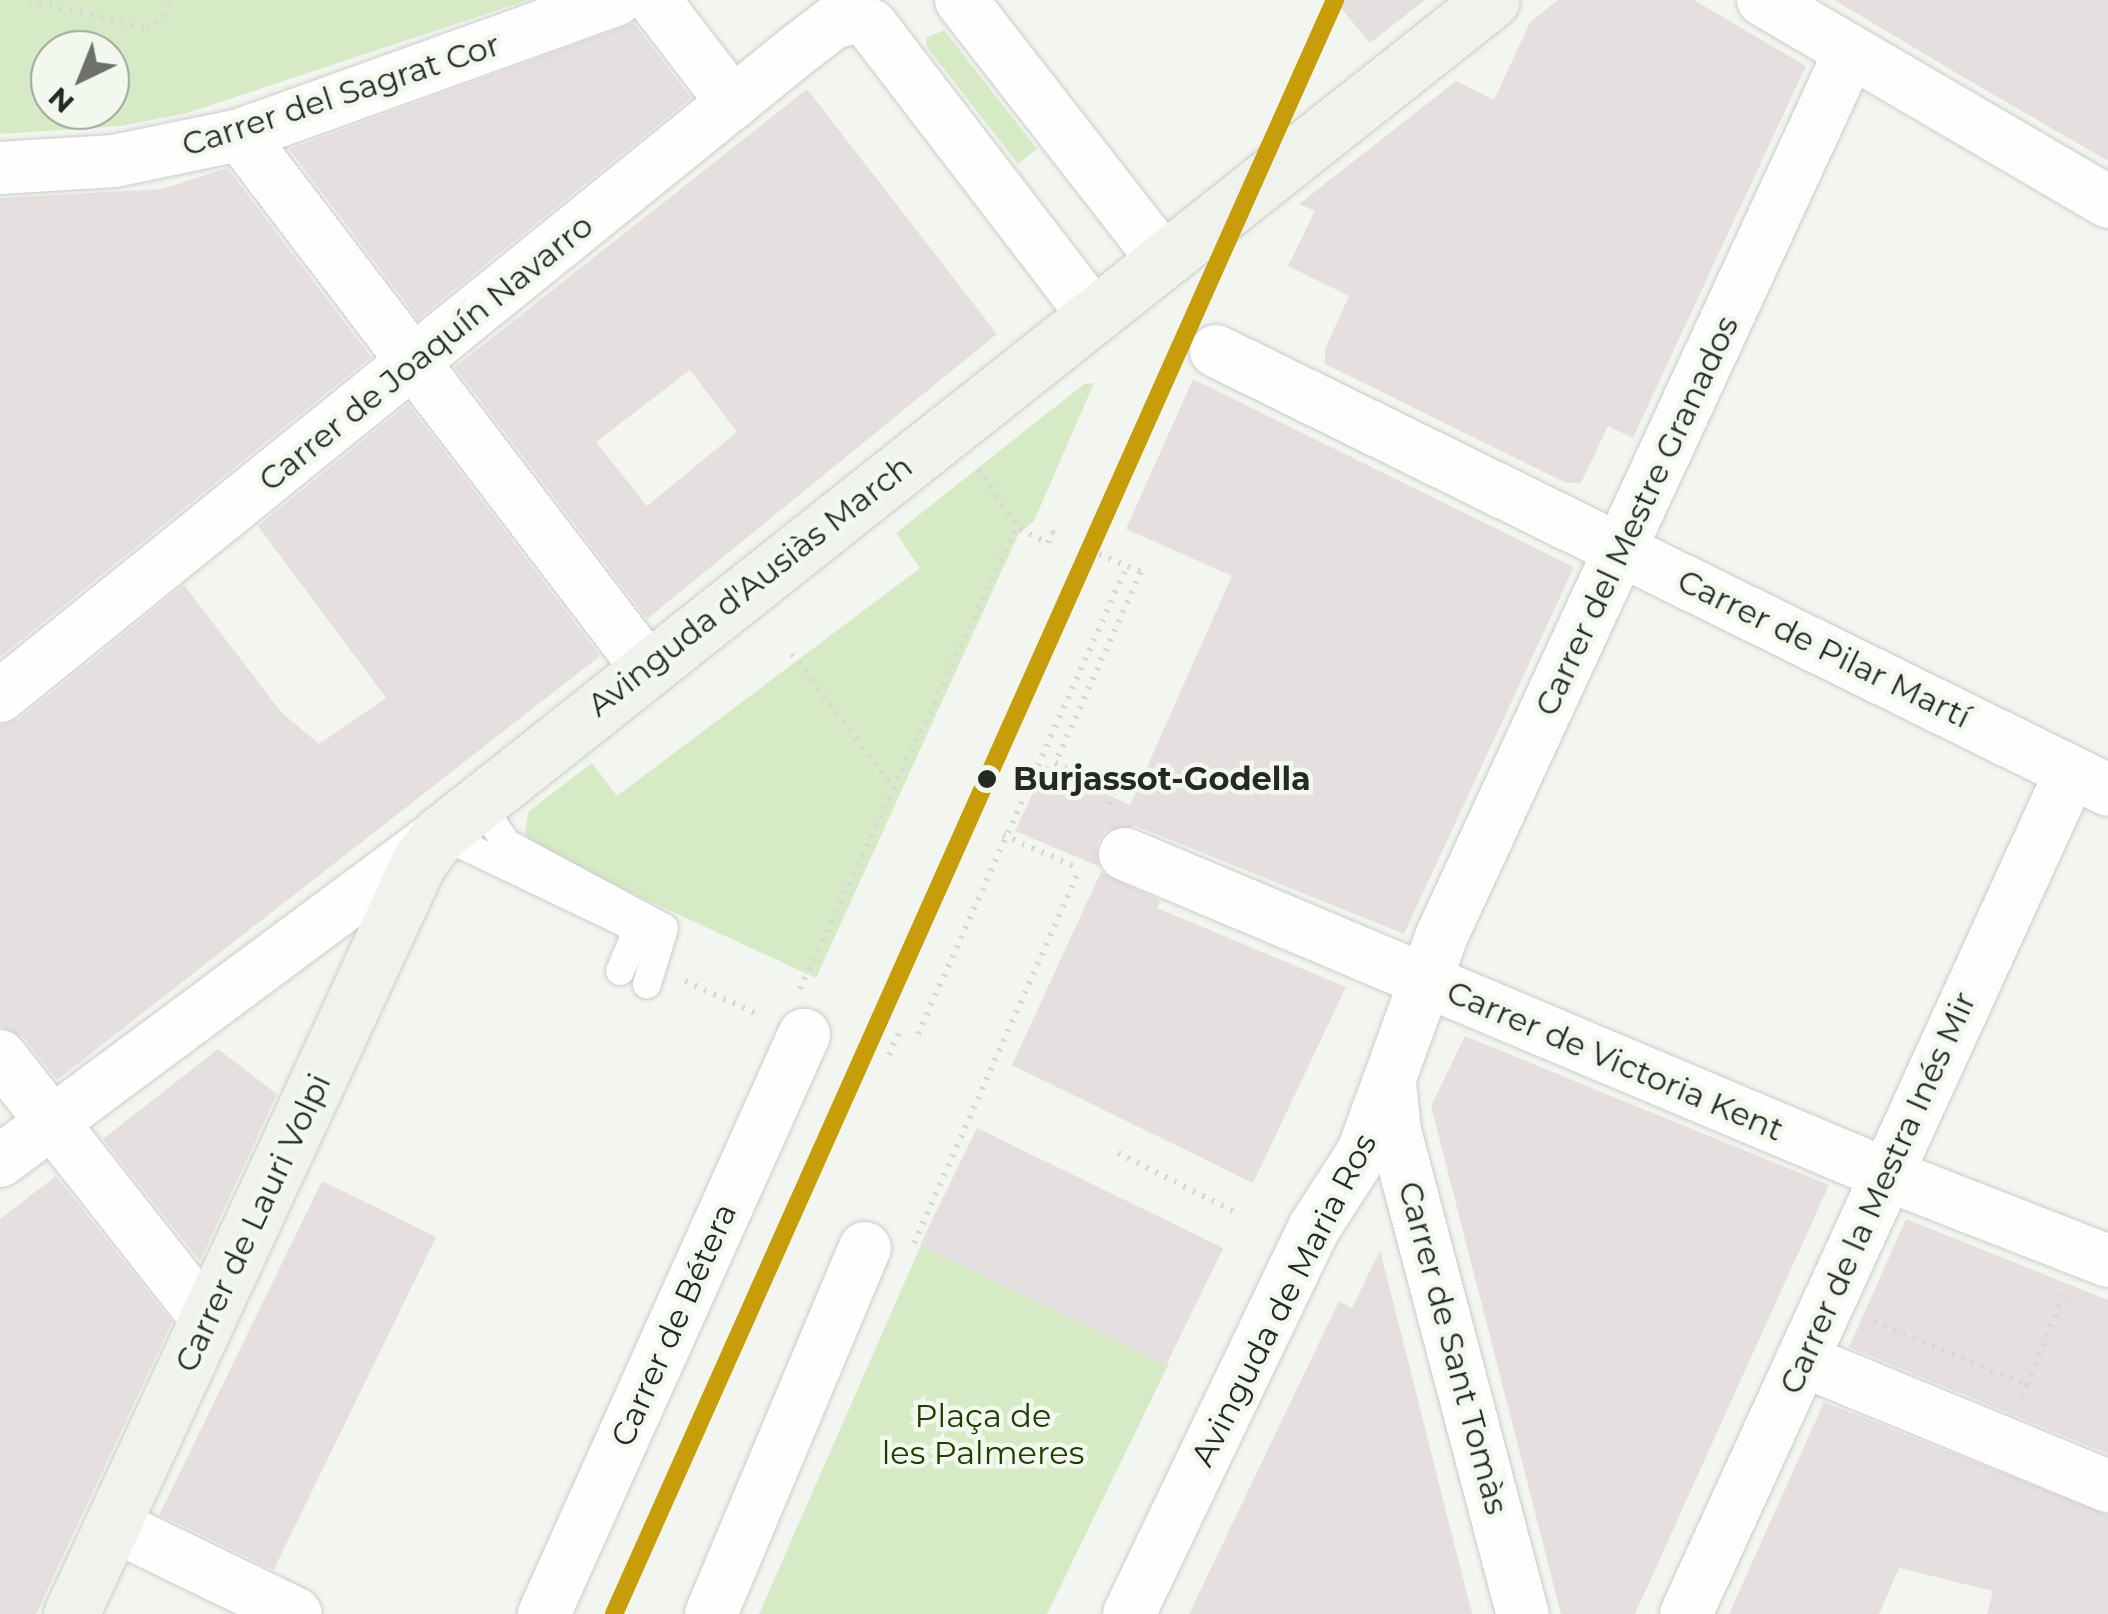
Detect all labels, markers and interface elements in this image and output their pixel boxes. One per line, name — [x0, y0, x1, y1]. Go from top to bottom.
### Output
street label: Carrer del Sagrat Cor — [177, 25, 505, 165]
north arrow — [30, 30, 130, 130]
text: N — [41, 80, 81, 121]
street label: Carrer de Joaquín Navarro — [251, 206, 601, 500]
street label: Carrer del Mestre Granados — [1527, 310, 1747, 722]
street label: Avinguda d'Ausiàs March — [580, 447, 920, 725]
street label: Carrer de Pilar Martí — [1671, 561, 1977, 737]
place label: Burjassot-Godella — [1013, 760, 1311, 798]
marker: Burjassot-Godella — [970, 762, 1004, 796]
street label: Carrer de Victoria Kent — [1441, 973, 1789, 1149]
street label: Carrer de la Mestra Inés Mir — [1772, 986, 1984, 1400]
street label: Carrer de Lauri Volpi — [167, 1068, 339, 1378]
street label: Avinguda de Maria Ros — [1183, 1127, 1385, 1473]
street label: Carrer de Sant Tomàs — [1390, 1177, 1516, 1519]
street label: Carrer de Bétera — [603, 1198, 745, 1452]
park label: Plaça de les Palmeres — [882, 1398, 1084, 1473]

